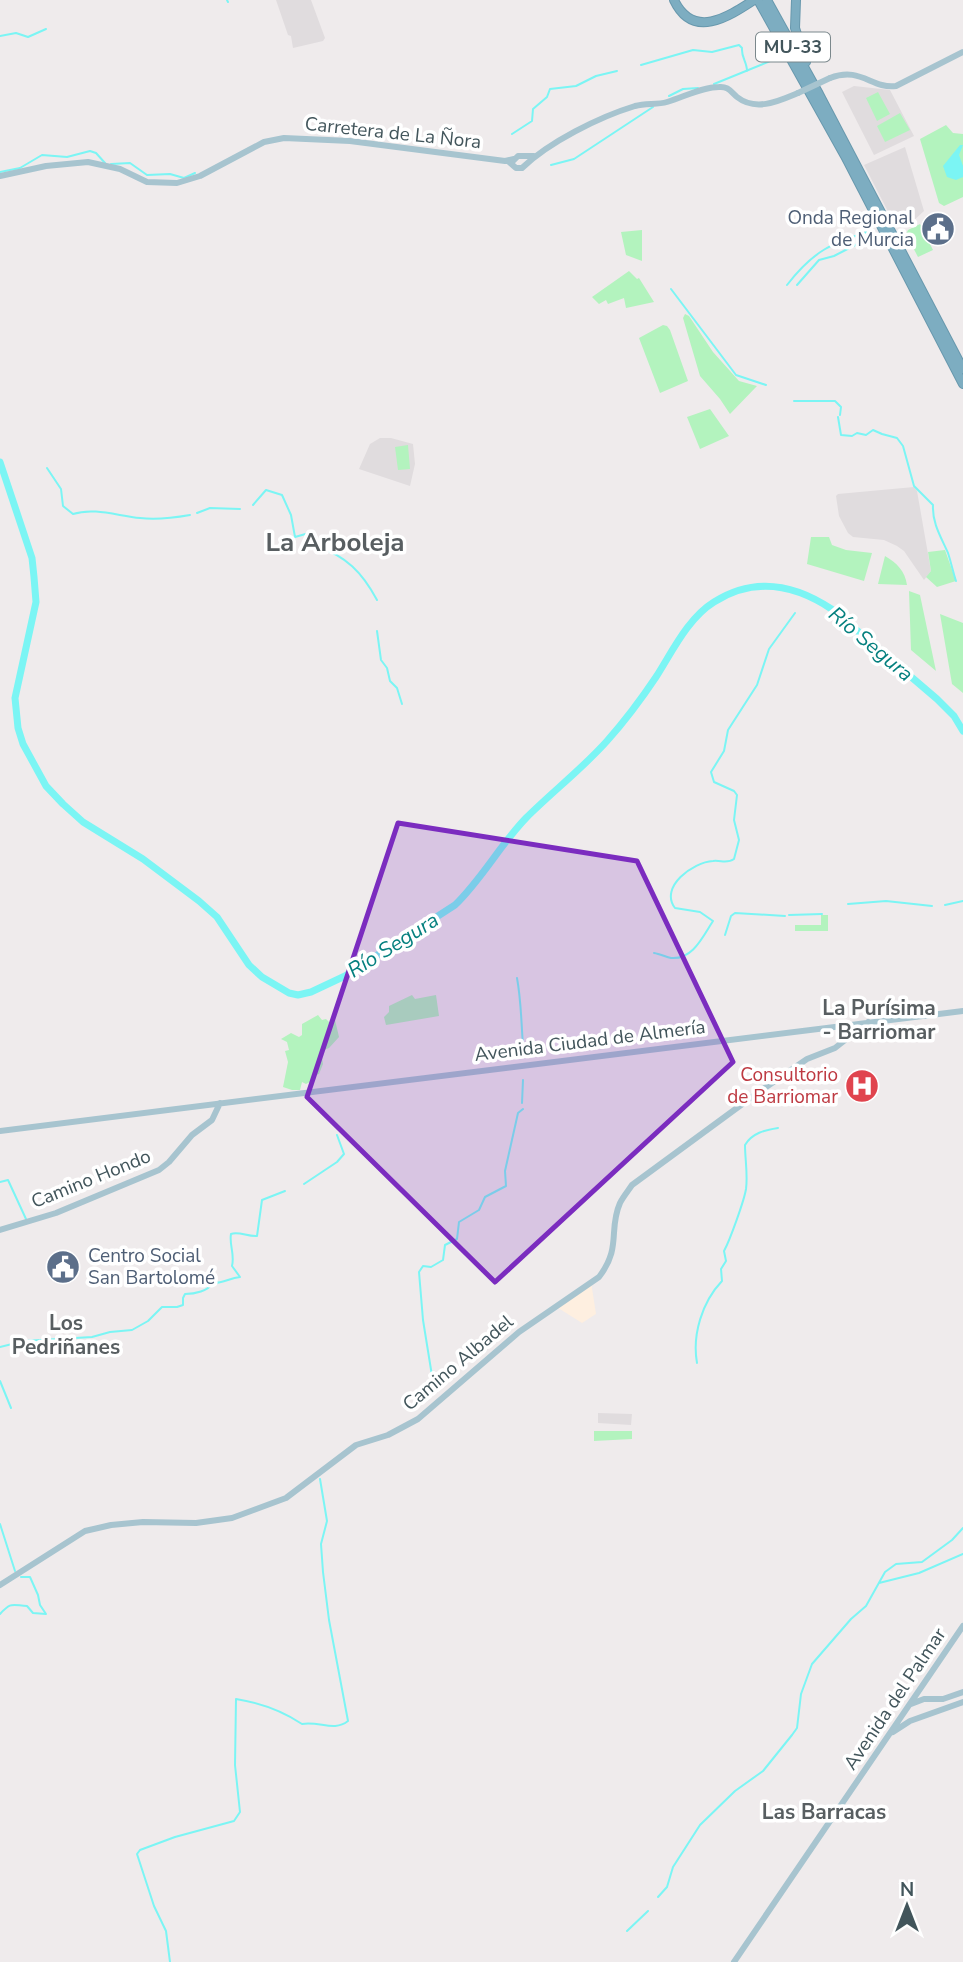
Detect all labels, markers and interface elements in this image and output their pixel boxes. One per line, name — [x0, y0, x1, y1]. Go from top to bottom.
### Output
road number: MU-33 — [756, 32, 830, 62]
street label: Carretera de La Ñora — [304, 111, 482, 155]
place label: Onda Regional de Murcia — [787, 205, 914, 253]
public building icon: Onda Regional de Murcia — [919, 210, 957, 248]
district label: La Arboleja — [265, 525, 405, 560]
water label: Río Segura — [823, 600, 919, 688]
water label: Río Segura — [342, 906, 444, 984]
district label: La Purísima - Barriomar — [822, 994, 936, 1046]
street label: Avenida Ciudad de Almería — [473, 1014, 707, 1068]
place label: Consultorio de Barriomar — [727, 1062, 838, 1110]
hospital icon: Consultorio de Barriomar — [843, 1067, 881, 1105]
street label: Camino Hondo — [27, 1143, 155, 1215]
place label: Centro Social San Bartolomé — [88, 1243, 215, 1291]
public building icon: Centro Social San Bartolomé — [44, 1248, 82, 1286]
district label: Los Pedriñanes — [12, 1309, 120, 1361]
street label: Camino Albadel — [397, 1309, 519, 1417]
street label: Avenida del Palmar — [838, 1623, 952, 1775]
district label: Las Barracas — [762, 1798, 886, 1826]
north arrow — [872, 1871, 942, 1941]
text: N — [900, 1877, 914, 1903]

